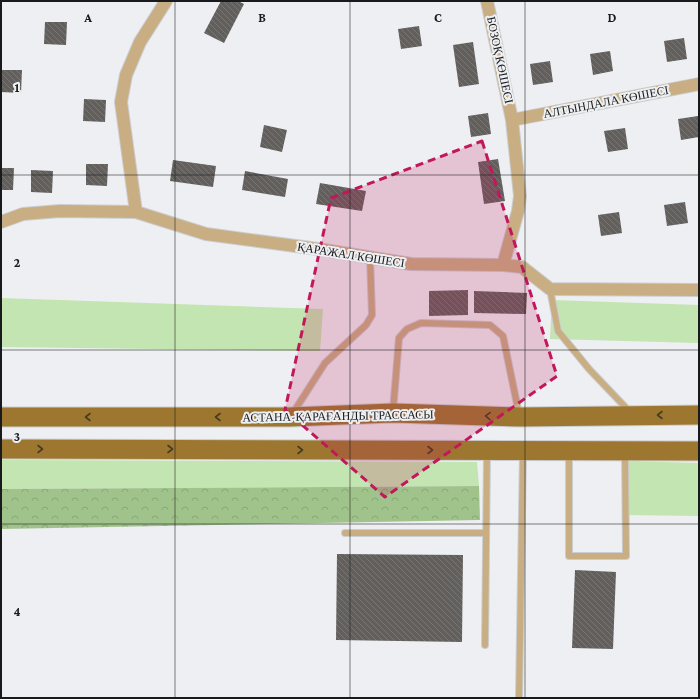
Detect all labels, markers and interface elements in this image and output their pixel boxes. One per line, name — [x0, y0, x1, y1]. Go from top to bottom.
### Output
text: A — [83, 10, 92, 25]
text: B — [258, 10, 266, 25]
text: C — [434, 10, 442, 25]
text: D — [608, 10, 617, 25]
street label: БОЗОҚ КӨШЕСІ — [484, 15, 516, 105]
text: 1 — [15, 80, 20, 95]
street label: АЛТЫНДАЛА КӨШЕСІ — [542, 83, 670, 121]
street label: ҚАРАЖАЛ КӨШЕСІ — [296, 240, 406, 270]
text: 2 — [14, 255, 21, 270]
street label: АСТАНА-ҚАРАҒАНДЫ ТРАССАСЫ — [242, 407, 434, 425]
one-way arrow — [657, 411, 663, 419]
one-way arrow — [485, 412, 491, 420]
one-way arrow — [85, 413, 91, 421]
one-way arrow — [215, 413, 221, 421]
text: 3 — [14, 429, 20, 444]
one-way arrow — [37, 445, 43, 453]
one-way arrow — [167, 445, 173, 453]
one-way arrow — [297, 446, 303, 454]
one-way arrow — [427, 446, 433, 454]
text: 4 — [13, 604, 21, 619]

